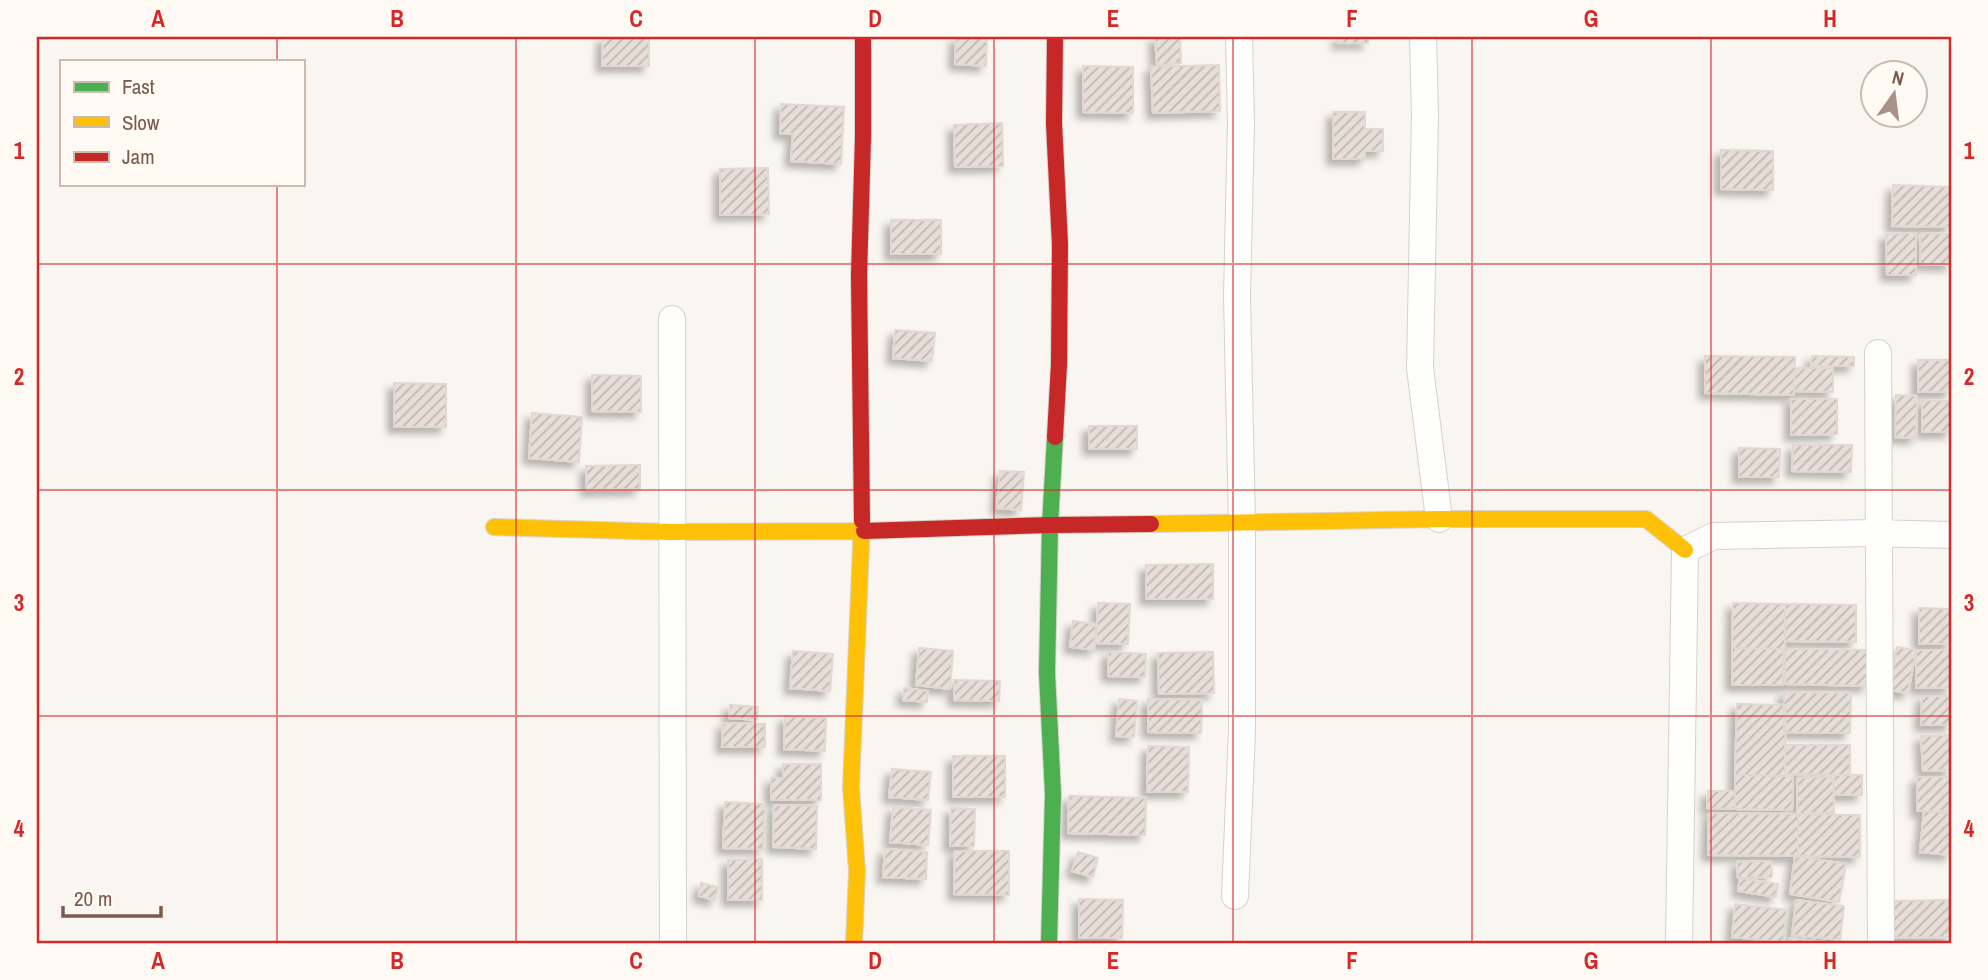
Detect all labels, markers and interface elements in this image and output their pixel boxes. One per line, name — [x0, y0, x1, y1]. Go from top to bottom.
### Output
text: A — [151, 3, 165, 34]
text: B — [390, 3, 404, 34]
text: C — [629, 3, 643, 34]
text: D — [868, 3, 882, 34]
text: E — [1107, 3, 1119, 34]
text: F — [1346, 3, 1358, 34]
text: G — [1584, 3, 1598, 34]
text: H — [1823, 3, 1837, 34]
legend — [60, 60, 304, 186]
north arrow — [1858, 60, 1928, 130]
text: N — [1890, 64, 1907, 91]
text: Fast — [122, 72, 155, 101]
text: Slow — [122, 108, 160, 137]
text: 1 — [14, 135, 25, 166]
text: 1 — [1964, 135, 1975, 166]
text: Jam — [122, 142, 155, 171]
text: 2 — [14, 361, 24, 392]
text: 2 — [1964, 361, 1974, 392]
text: 3 — [14, 587, 24, 618]
text: 3 — [1964, 587, 1974, 618]
text: 4 — [14, 813, 25, 844]
text: 4 — [1964, 813, 1975, 844]
scale bar — [63, 875, 161, 919]
text: 20 m — [74, 884, 112, 913]
text: A — [151, 945, 165, 976]
text: B — [390, 945, 404, 976]
text: C — [629, 945, 643, 976]
text: D — [868, 945, 882, 976]
text: E — [1107, 945, 1119, 976]
text: F — [1346, 945, 1358, 976]
text: G — [1584, 945, 1598, 976]
text: H — [1823, 945, 1837, 976]

